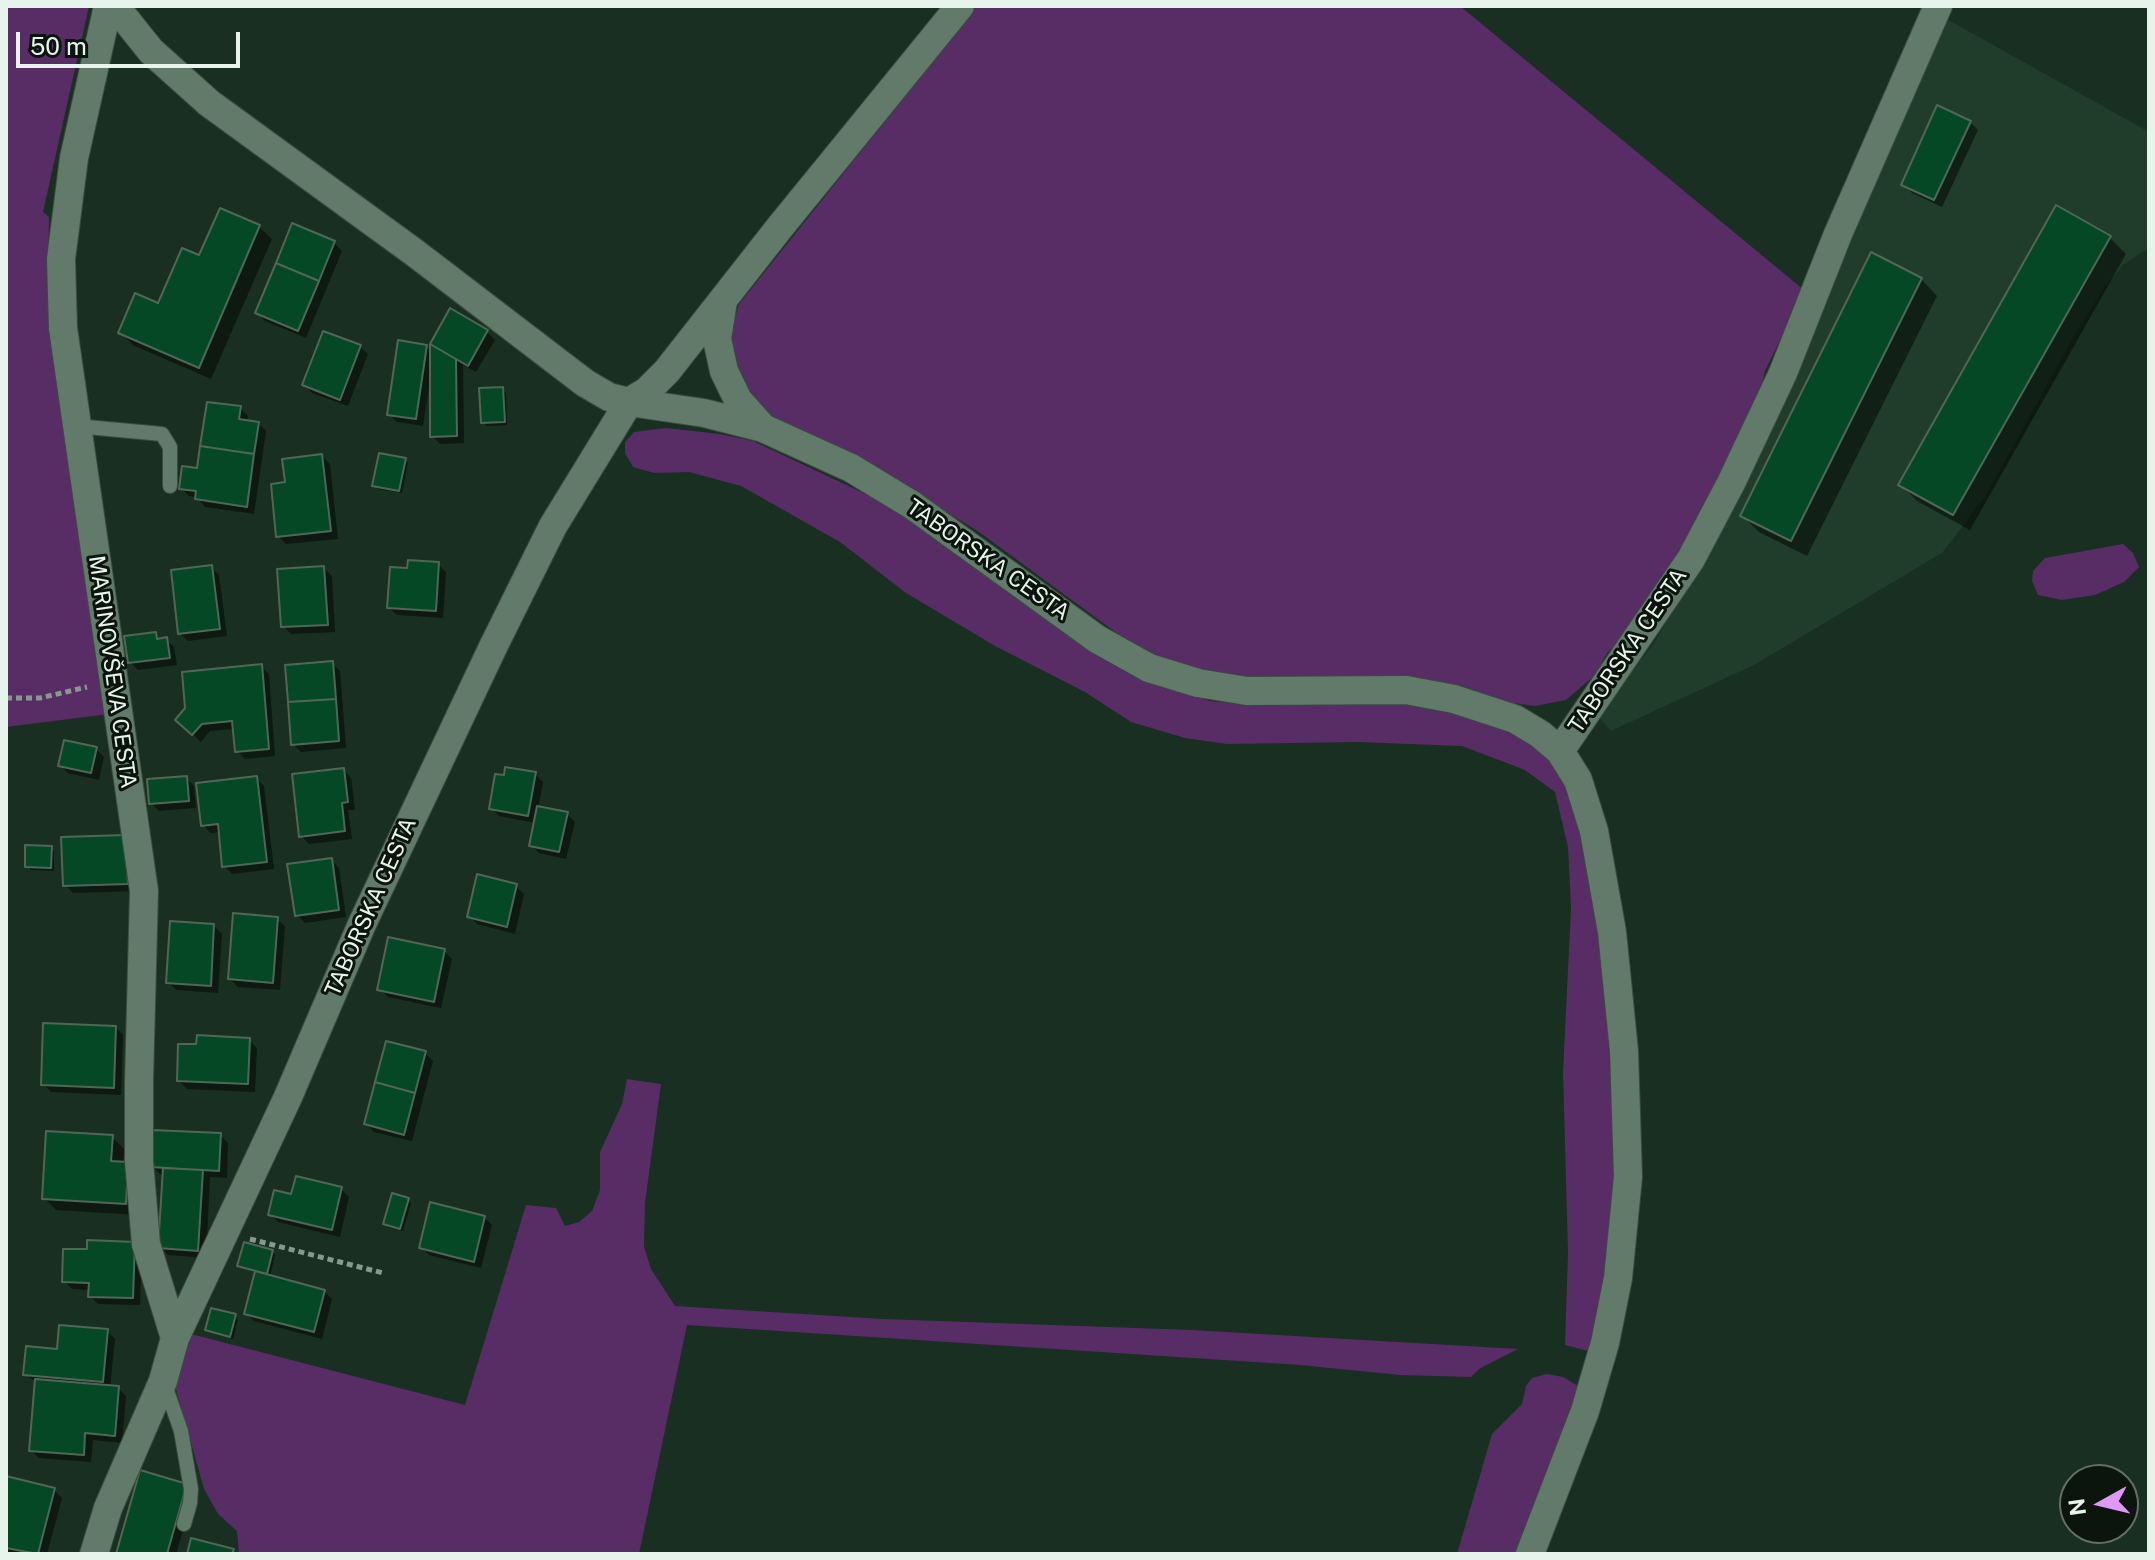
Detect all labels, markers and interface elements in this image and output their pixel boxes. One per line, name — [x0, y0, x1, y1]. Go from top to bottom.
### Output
scale bar — [20, 16, 244, 66]
text: 50 m — [30, 32, 87, 60]
street label: TABORSKA CESTA — [901, 494, 1075, 626]
street label: MARINOVŠEVA CESTA — [83, 554, 141, 790]
street label: TABORSKA CESTA — [1563, 564, 1693, 738]
street label: TABORSKA CESTA — [320, 814, 422, 1000]
north arrow — [2059, 1464, 2139, 1544]
text: N — [2063, 1497, 2091, 1517]

